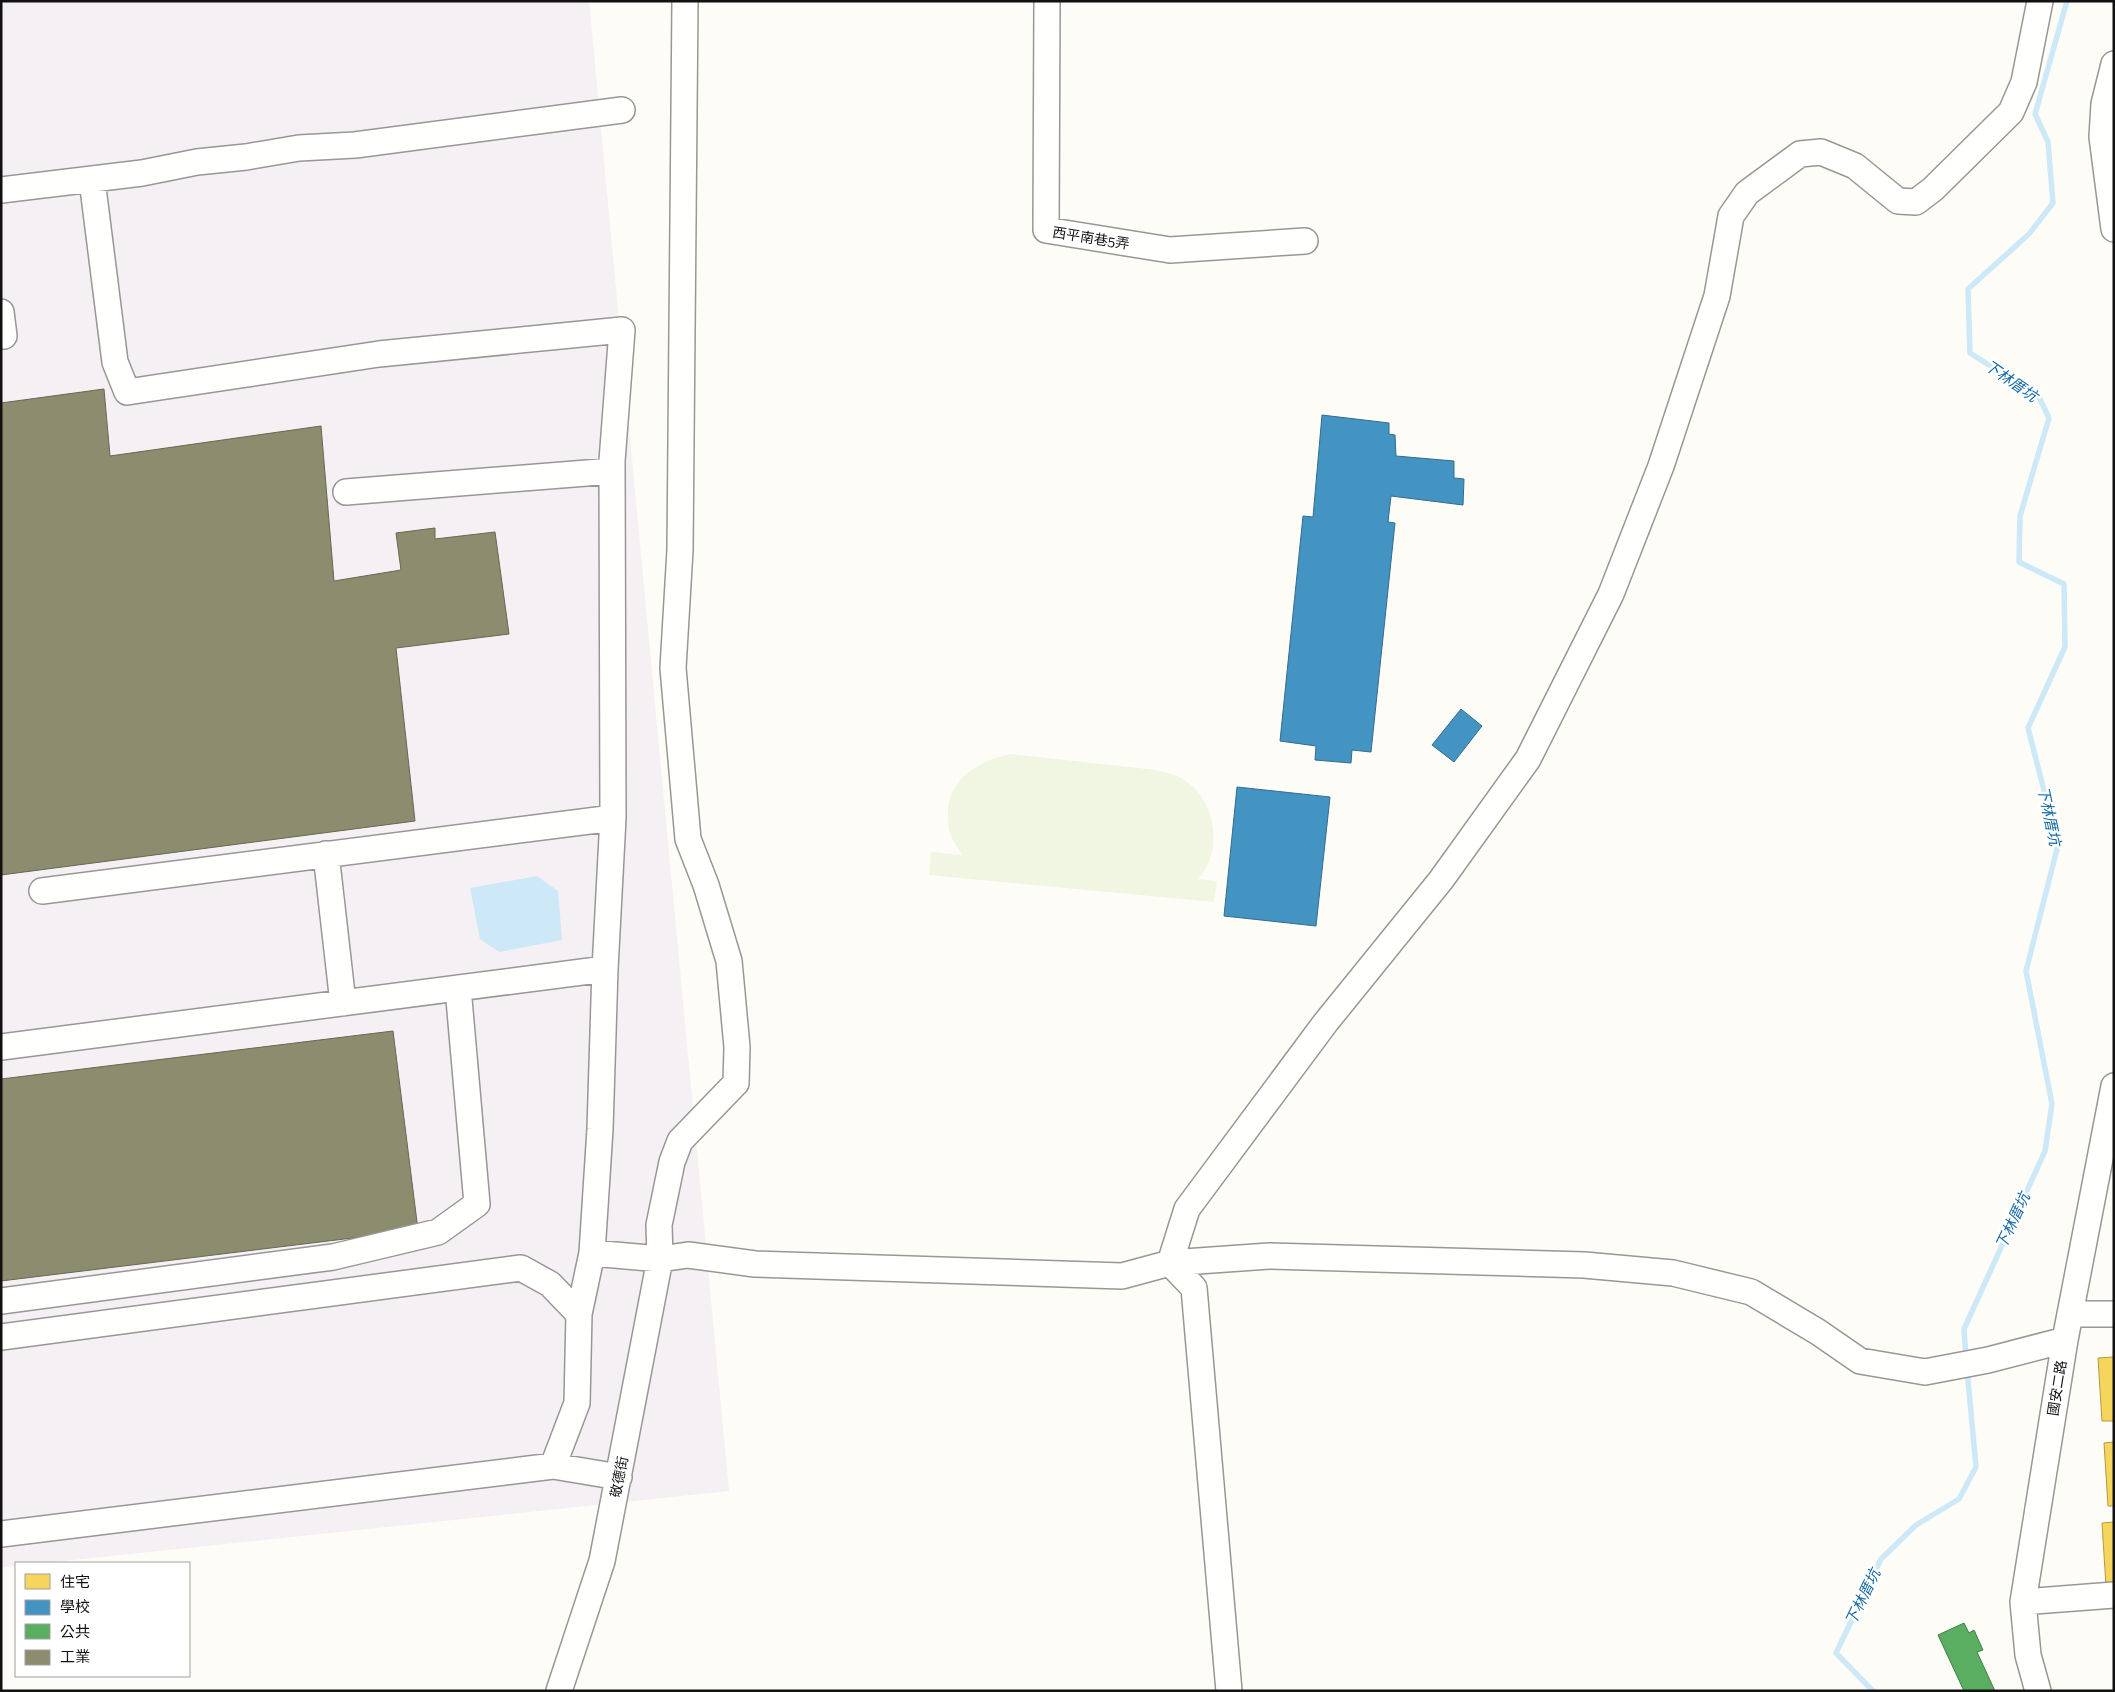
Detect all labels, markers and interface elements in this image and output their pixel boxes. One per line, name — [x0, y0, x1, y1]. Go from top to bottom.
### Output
street label: 西平南巷5弄 — [1051, 224, 1131, 252]
water label: 下林厝坑 — [1981, 356, 2042, 407]
water label: 下林厝坑 — [2034, 785, 2064, 849]
water label: 下林厝坑 — [1992, 1188, 2035, 1252]
street label: 國安二路 — [2045, 1359, 2069, 1417]
street label: 敬德街 — [607, 1455, 631, 1499]
legend — [15, 1562, 190, 1677]
water label: 下林厝坑 — [1842, 1564, 1885, 1628]
text: 住宅 — [60, 1573, 90, 1591]
text: 學校 — [60, 1598, 90, 1616]
text: 公共 — [60, 1623, 90, 1641]
text: 工業 — [60, 1648, 90, 1666]

